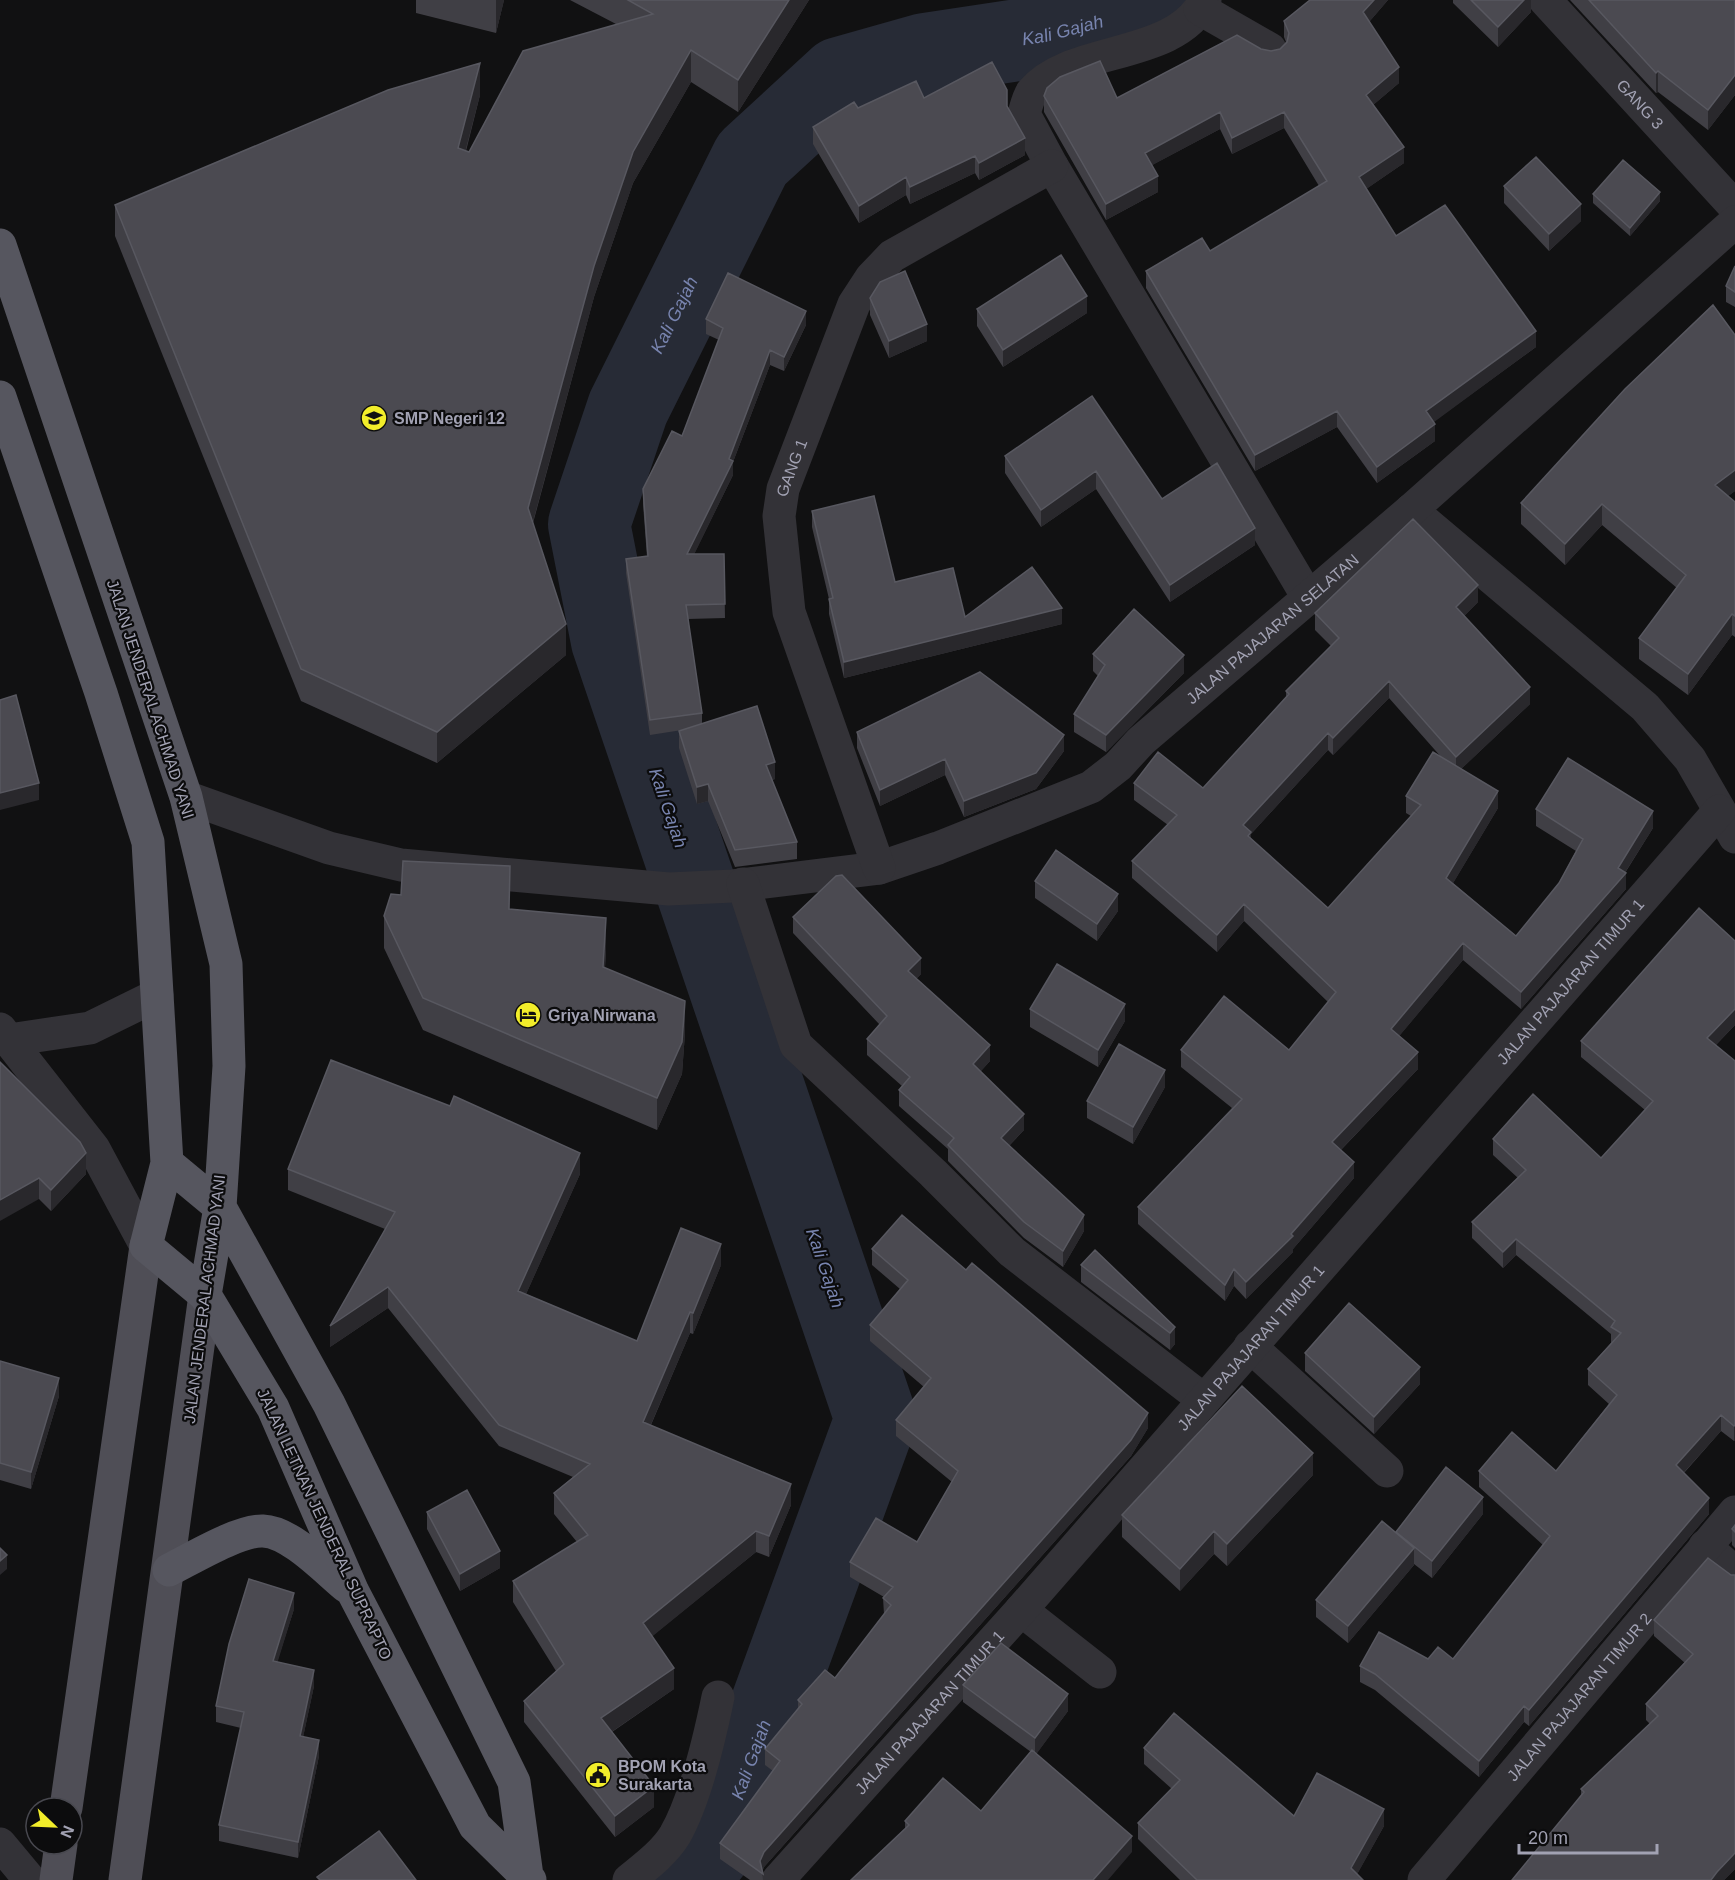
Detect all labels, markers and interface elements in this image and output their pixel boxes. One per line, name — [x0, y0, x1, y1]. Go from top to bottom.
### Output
water label: Kali Gajah — [1021, 11, 1106, 49]
street label: GANG 3 — [1613, 76, 1667, 132]
water label: Kali Gajah — [647, 273, 702, 357]
school or university icon: SMP Negeri 12 — [359, 403, 389, 433]
place label: SMP Negeri 12 — [394, 410, 505, 427]
street label: GANG 1 — [774, 436, 810, 498]
street label: JALAN PAJAJARAN SELATAN — [1183, 551, 1362, 707]
street label: JALAN JENDERAL ACHMAD YANI — [104, 577, 197, 821]
water label: Kali Gajah — [645, 765, 691, 851]
street label: JALAN PAJAJARAN TIMUR 1 — [1494, 896, 1647, 1068]
hotel icon: Griya Nirwana — [513, 1000, 543, 1030]
place label: Griya Nirwana — [548, 1007, 656, 1024]
street label: JALAN JENDERAL ACHMAD YANI — [181, 1174, 228, 1424]
water label: Kali Gajah — [802, 1225, 848, 1311]
street label: JALAN PAJAJARAN TIMUR 1 — [1174, 1262, 1328, 1434]
street label: JALAN LETNAN JENDERAL SUPRAPTO — [254, 1386, 395, 1662]
street label: JALAN PAJAJARAN TIMUR 2 — [1504, 1610, 1655, 1784]
street label: JALAN PAJAJARAN TIMUR 1 — [852, 1627, 1007, 1797]
water label: Kali Gajah — [727, 1717, 775, 1802]
place label: BPOM Kota Surakarta — [618, 1758, 706, 1793]
public building icon: BPOM Kota Surakarta — [583, 1760, 613, 1790]
north arrow — [24, 1796, 84, 1856]
scale bar — [1519, 1817, 1657, 1855]
text: N — [57, 1823, 77, 1840]
text: 20 m — [1528, 1828, 1568, 1848]

